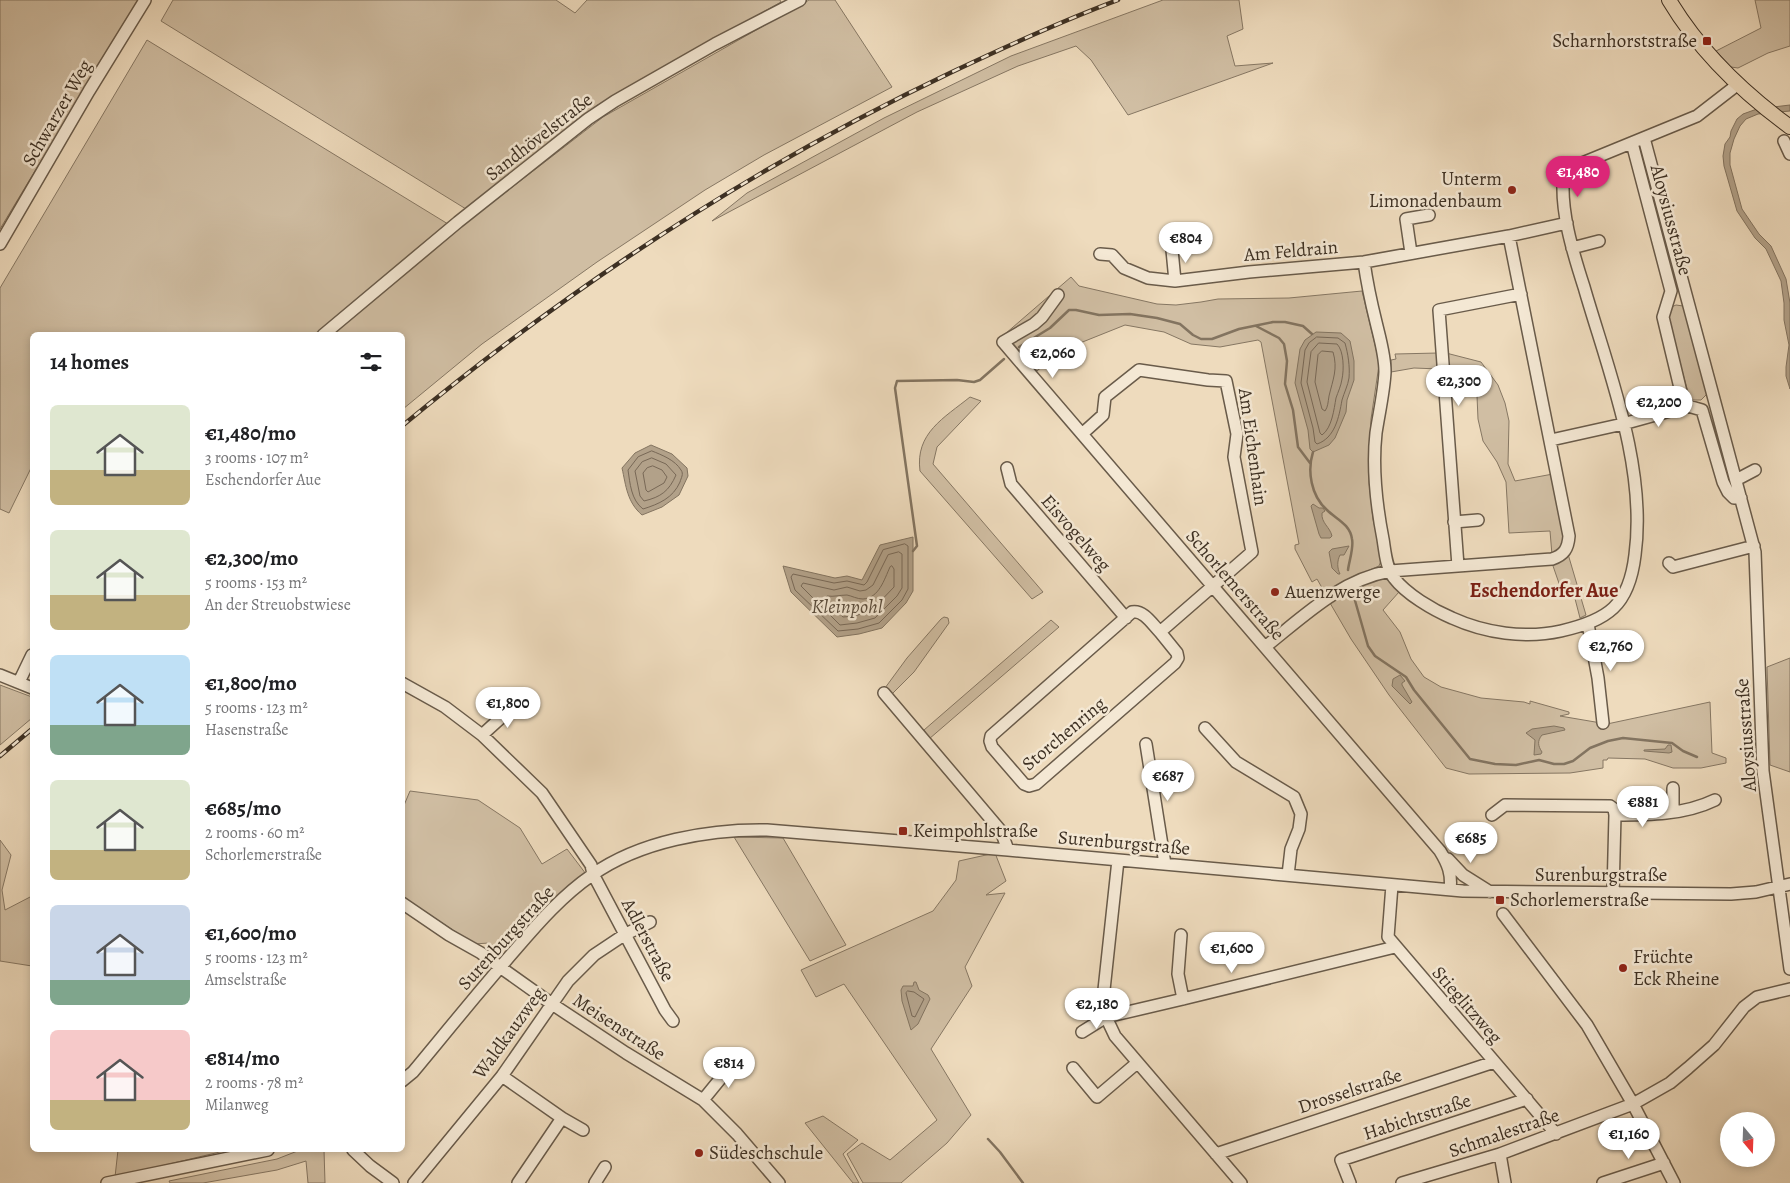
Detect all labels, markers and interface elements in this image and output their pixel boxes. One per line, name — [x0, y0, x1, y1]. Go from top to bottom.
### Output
place label: Scharnhorststraße — [1552, 28, 1697, 54]
marker: Scharnhorststraße — [1701, 35, 1713, 47]
street label: Schwarzer Weg — [16, 54, 98, 171]
street label: Sandhövelstraße — [480, 87, 598, 187]
pin: €1,480 — [1537, 156, 1619, 198]
text: €1,480 — [1557, 161, 1599, 183]
street label: Aloysiusstraße — [1643, 161, 1698, 278]
place label: Unterm Limonadenbaum — [1369, 166, 1502, 214]
marker: Unterm Limonadenbaum — [1506, 184, 1518, 196]
pin: €804 — [1156, 222, 1216, 264]
text: €804 — [1170, 227, 1202, 249]
street label: Am Feldrain — [1242, 234, 1339, 268]
pin: €2,060 — [1012, 336, 1094, 379]
text: €2,060 — [1031, 342, 1075, 364]
text: 14 homes — [50, 348, 129, 376]
icon: filters — [357, 348, 385, 376]
pin: €2,300 — [1418, 364, 1500, 407]
text: €2,300 — [1437, 370, 1481, 392]
street label: Am Eichenhain — [1232, 386, 1274, 507]
pin: €2,200 — [1618, 386, 1700, 428]
text: €2,200 — [1636, 391, 1682, 413]
text: €1,480/mo — [205, 419, 296, 447]
icon: home — [90, 425, 150, 485]
text: 3 rooms · 107 m² — [205, 447, 308, 469]
text: Eschendorfer Aue — [205, 469, 321, 491]
street label: Eisvogelweg — [1035, 489, 1117, 578]
street label: Schorlemerstraße — [1180, 524, 1290, 646]
text: €2,300/mo — [205, 544, 298, 572]
icon: home — [90, 550, 150, 610]
text: 5 rooms · 153 m² — [205, 572, 307, 594]
district label: Eschendorfer Aue — [1469, 577, 1619, 604]
place label: Auenzwerge — [1284, 579, 1381, 605]
marker: Auenzwerge — [1269, 586, 1281, 598]
water label: Kleinpohl — [811, 593, 883, 620]
text: An der Streuobstwiese — [205, 594, 351, 616]
pin: €2,760 — [1570, 630, 1652, 672]
text: €2,760 — [1589, 635, 1633, 657]
text: €1,800/mo — [205, 669, 297, 697]
icon: home — [90, 675, 150, 735]
street label: Aloysiusstraße — [1729, 677, 1763, 794]
pin: €1,800 — [467, 686, 549, 729]
street label: Storchenring — [1016, 691, 1112, 777]
text: €1,800 — [487, 692, 530, 714]
text: 5 rooms · 123 m² — [205, 697, 308, 719]
text: Hasenstraße — [205, 719, 288, 741]
pin: €687 — [1138, 760, 1198, 802]
text: €687 — [1152, 765, 1184, 787]
pin: €881 — [1613, 786, 1673, 828]
text: €881 — [1628, 791, 1658, 813]
text: €685/mo — [205, 794, 281, 822]
icon: home — [90, 800, 150, 860]
place label: Keimpohlstraße — [913, 818, 1038, 844]
text: 2 rooms · 60 m² — [205, 822, 305, 844]
pin: €685 — [1441, 822, 1501, 864]
street label: Surenburgstraße — [1057, 824, 1191, 862]
marker: Keimpohlstraße — [897, 825, 909, 837]
text: €685 — [1455, 827, 1487, 849]
text: Schorlemerstraße — [205, 844, 322, 866]
street label: Surenburgstraße — [1535, 862, 1667, 888]
street label: Surenburgstraße — [452, 880, 560, 996]
place label: Schorlemerstraße — [1510, 887, 1649, 913]
street label: Adlerstraße — [615, 893, 681, 986]
marker: Schorlemerstraße — [1494, 894, 1506, 906]
text: €1,600/mo — [205, 919, 297, 947]
icon: home — [90, 925, 150, 985]
pin: €1,600 — [1191, 932, 1273, 974]
text: €1,600 — [1211, 937, 1253, 959]
place label: Früchte Eck Rheine — [1633, 944, 1719, 992]
text: 5 rooms · 123 m² — [205, 947, 308, 969]
street label: Stieglitzweg — [1426, 960, 1508, 1050]
marker: Früchte Eck Rheine — [1617, 962, 1629, 974]
text: Amselstraße — [205, 969, 287, 991]
street label: Waldkauzweg — [466, 981, 551, 1085]
street label: Meisenstraße — [568, 987, 670, 1067]
pin: €2,180 — [1056, 988, 1138, 1030]
text: €2,180 — [1076, 993, 1118, 1015]
text: €814/mo — [205, 1044, 280, 1072]
pin: €814 — [699, 1046, 759, 1089]
icon: home — [90, 1050, 150, 1110]
text: €814 — [714, 1052, 744, 1074]
street label: Drosselstraße — [1295, 1062, 1405, 1120]
text: 2 rooms · 78 m² — [205, 1072, 303, 1094]
street label: Habichtstraße — [1360, 1087, 1474, 1147]
text: Milanweg — [205, 1094, 269, 1116]
street label: Schmalestraße — [1445, 1102, 1563, 1164]
north arrow — [1720, 1112, 1775, 1168]
map controls — [1720, 1112, 1775, 1167]
pin: €1,160 — [1588, 1118, 1670, 1160]
text: €1,160 — [1609, 1123, 1649, 1145]
place label: Südeschschule — [709, 1140, 823, 1166]
marker: Südeschschule — [693, 1147, 705, 1159]

